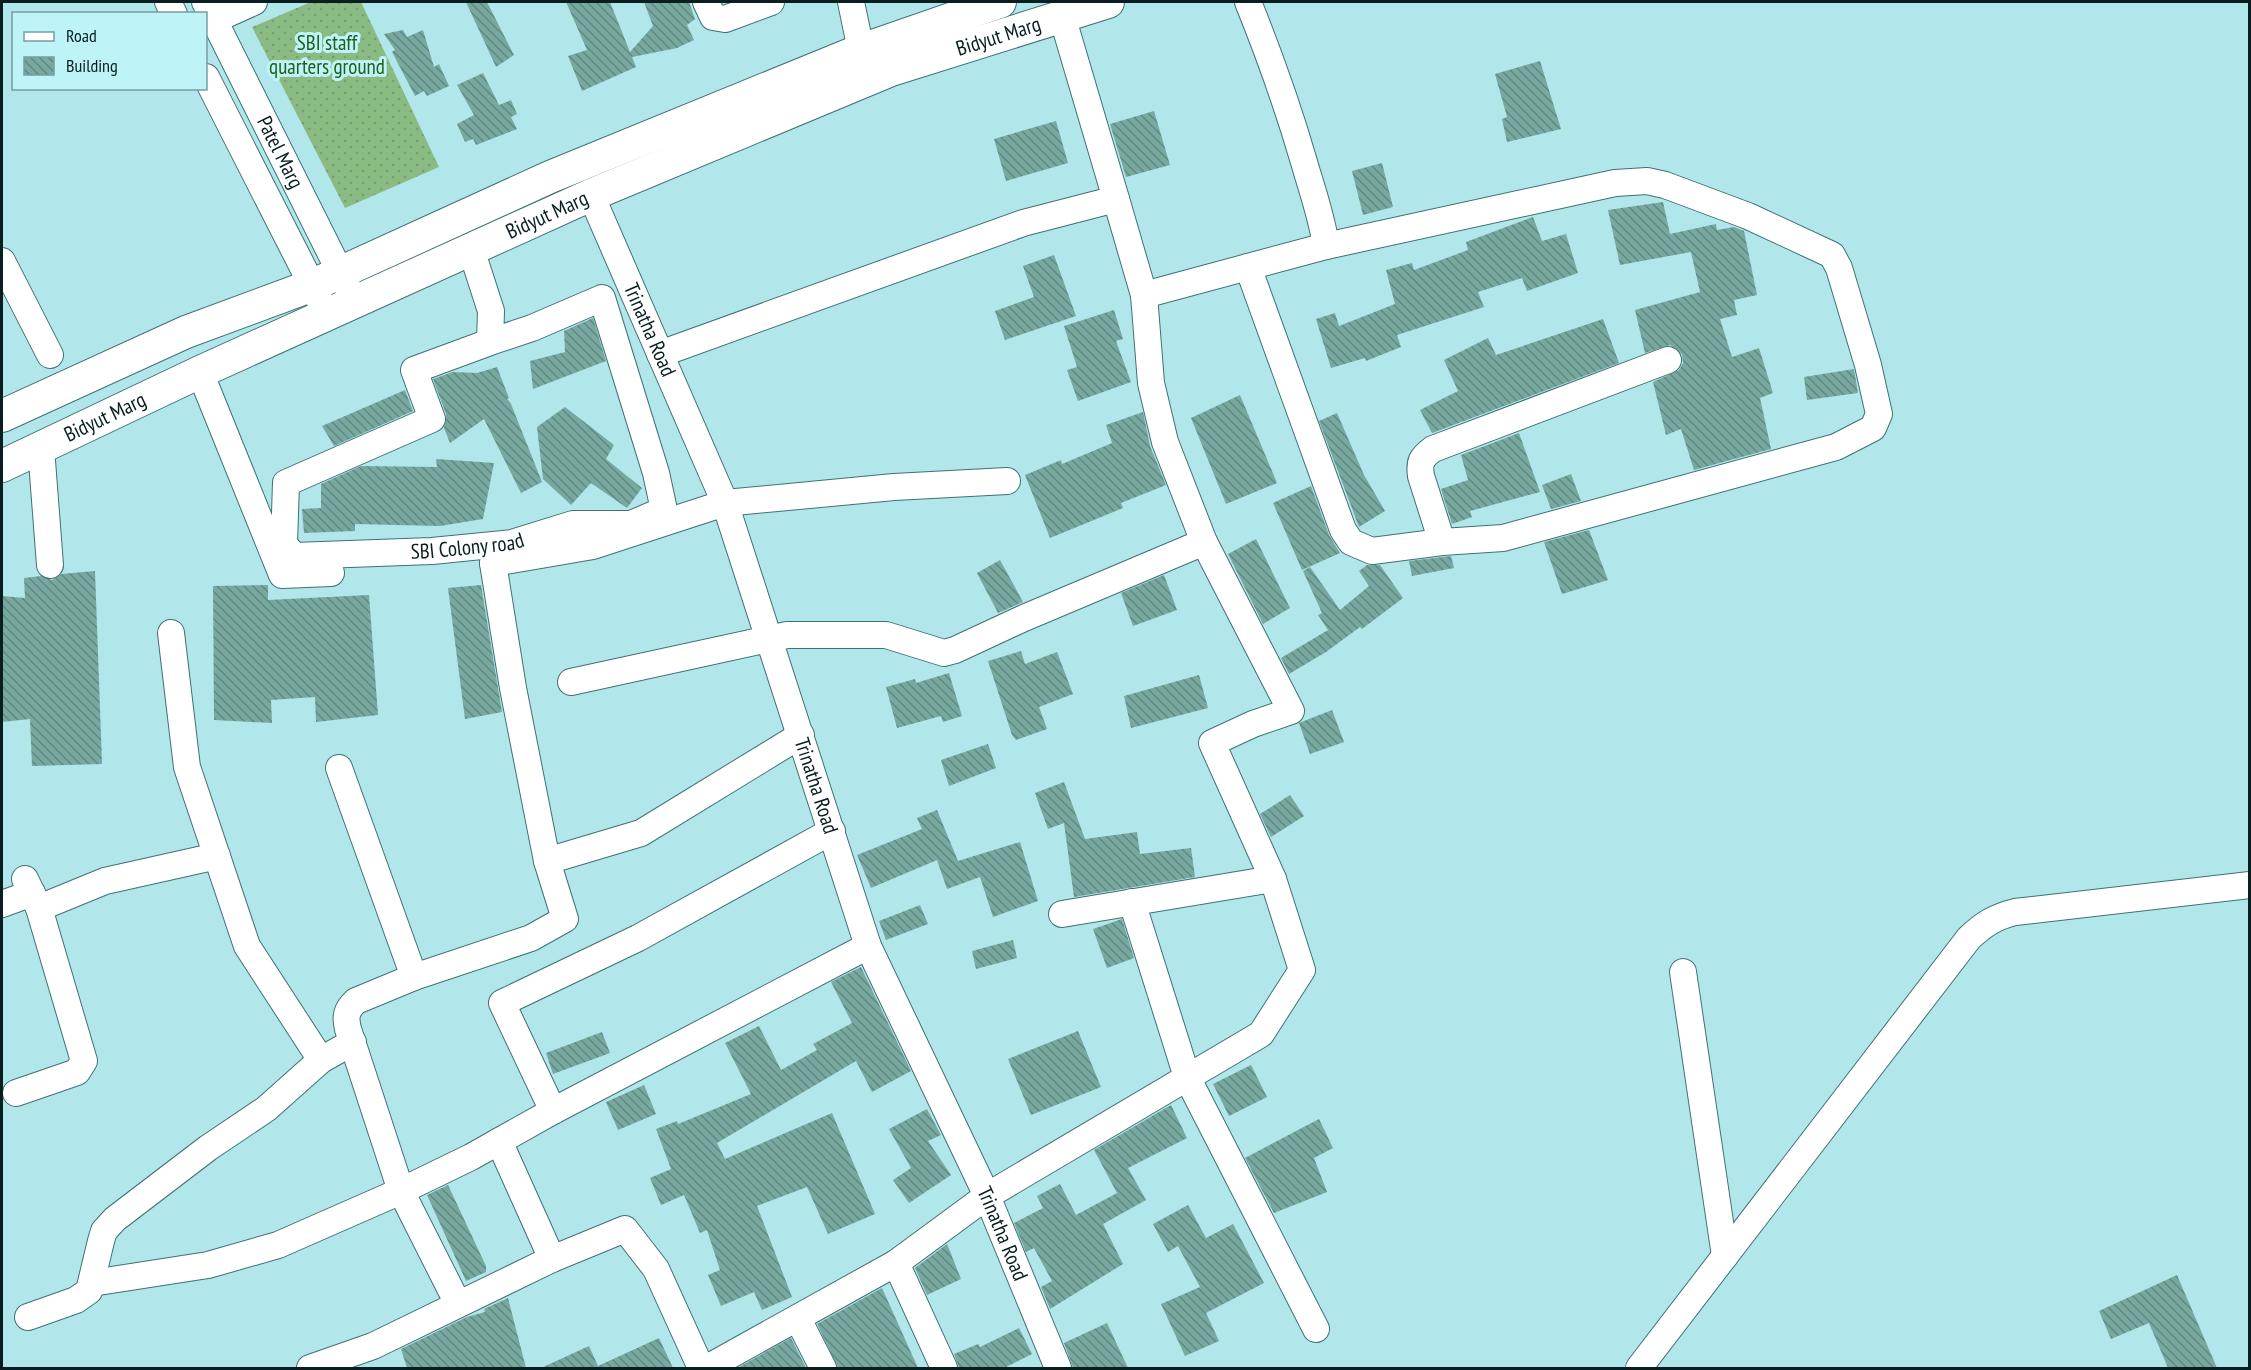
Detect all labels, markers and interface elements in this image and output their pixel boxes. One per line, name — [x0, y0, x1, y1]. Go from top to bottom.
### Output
street label: Bidyut Marg — [953, 10, 1044, 62]
legend — [12, 12, 207, 90]
text: Road — [66, 24, 97, 47]
park label: SBI staff quarters ground — [269, 29, 385, 80]
text: Building — [66, 54, 118, 77]
street label: Patel Marg — [251, 111, 310, 193]
street label: Bidyut Marg — [501, 184, 592, 245]
street label: Trinatha Road — [618, 279, 682, 381]
street label: Bidyut Marg — [59, 386, 150, 448]
street label: SBI Colony road — [410, 526, 527, 565]
street label: Trinatha Road — [789, 734, 845, 837]
street label: Trinatha Road — [971, 1182, 1034, 1285]

